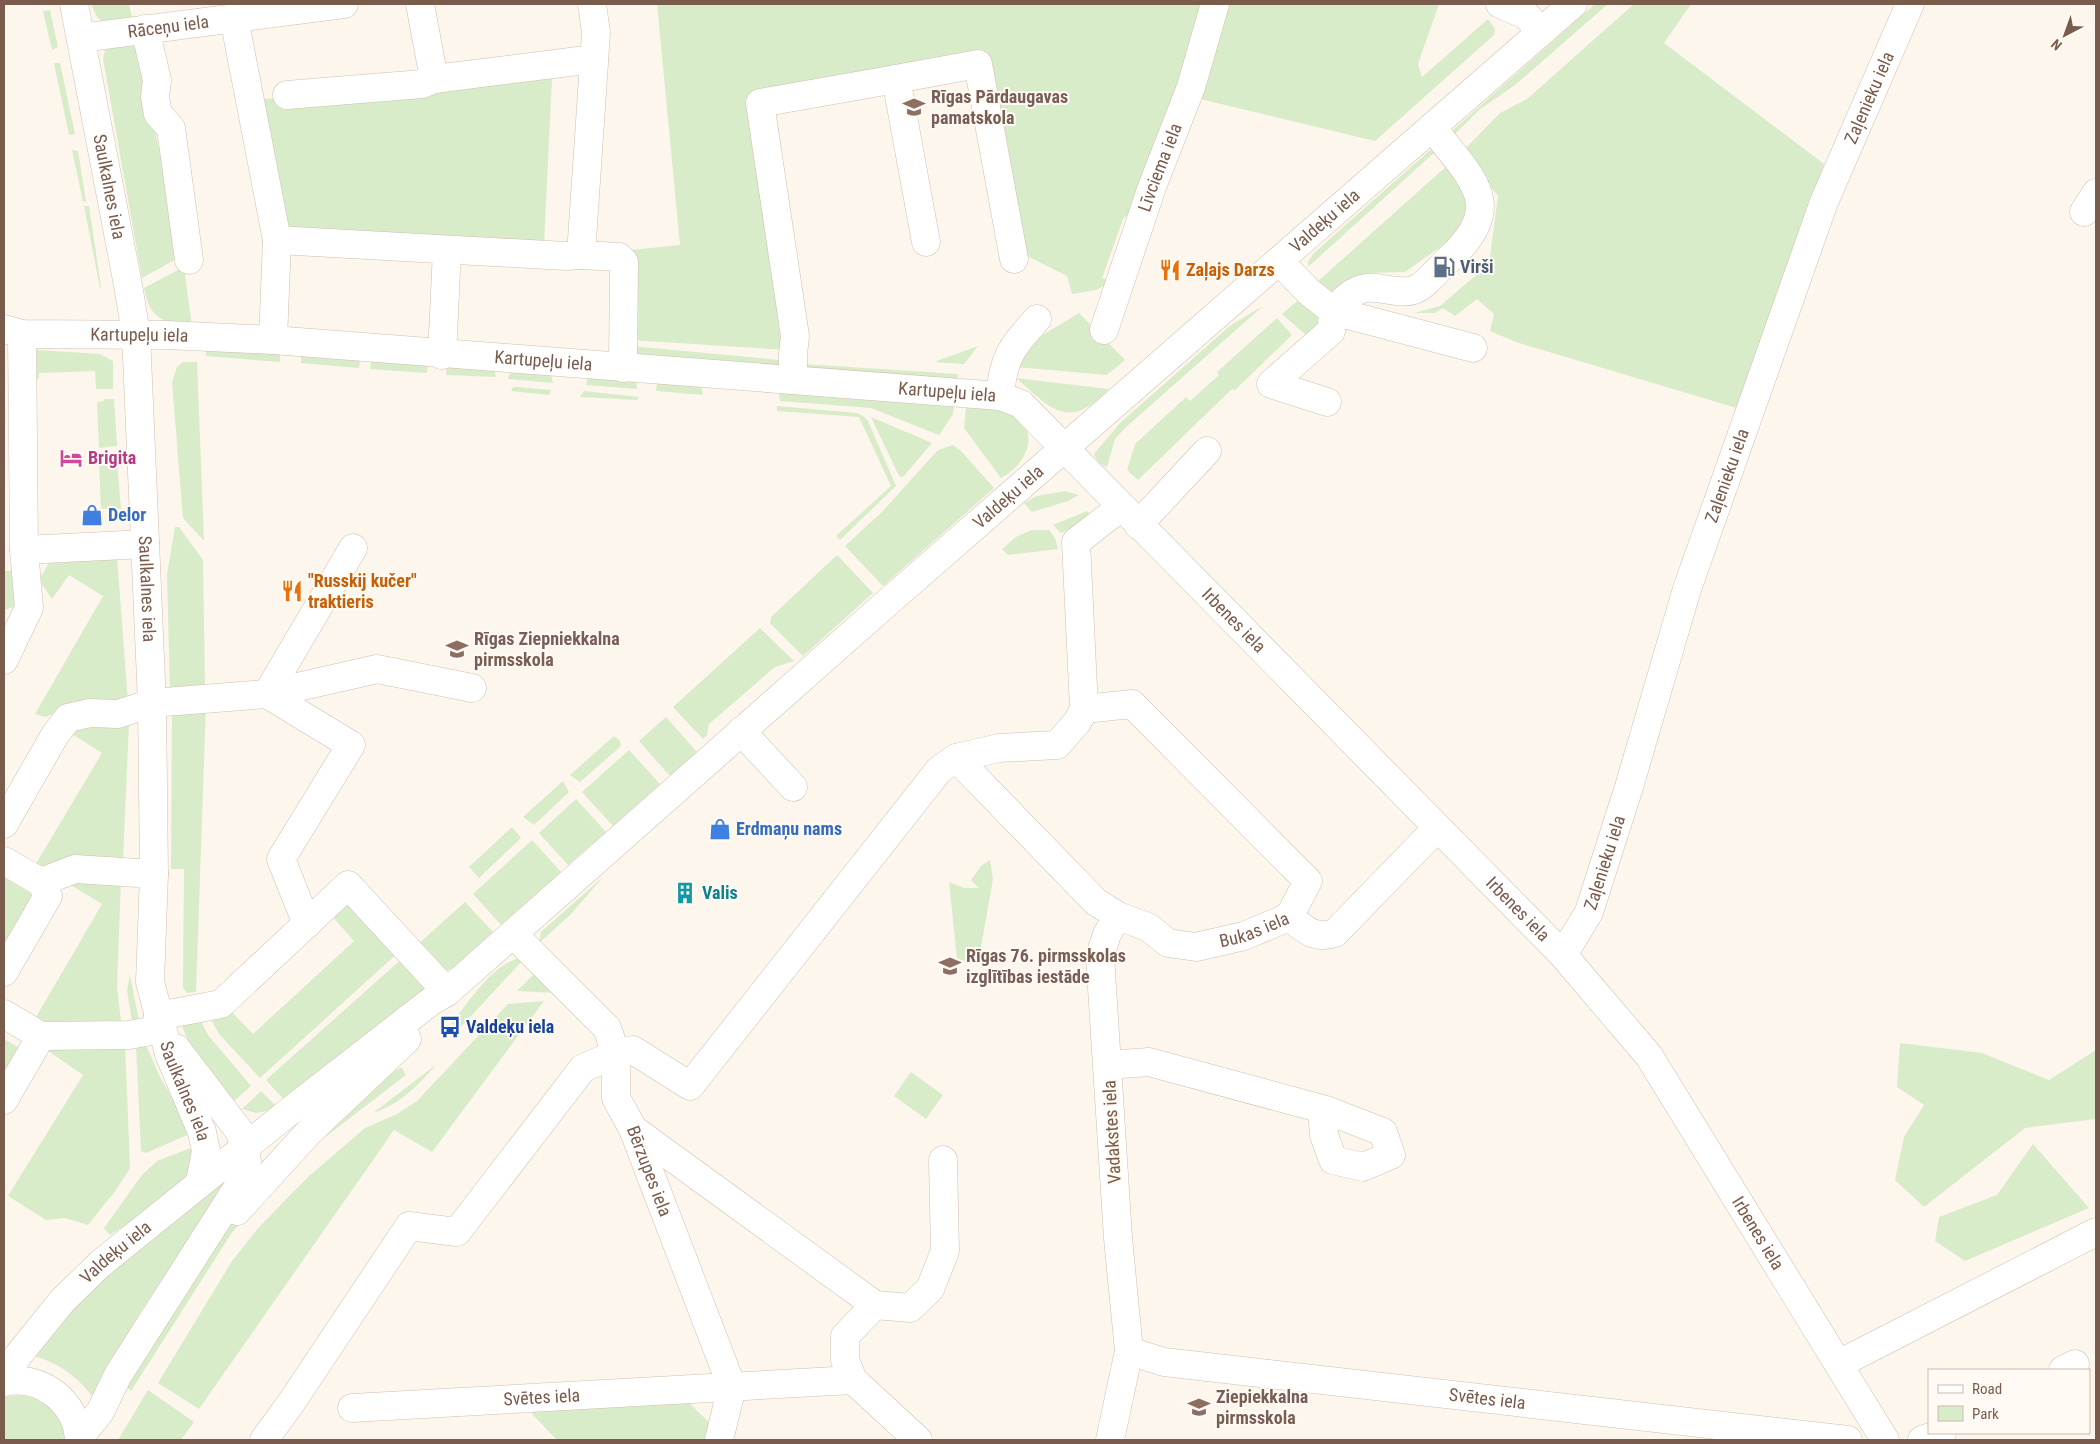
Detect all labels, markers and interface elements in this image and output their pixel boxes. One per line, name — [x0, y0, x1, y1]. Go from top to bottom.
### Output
north arrow — [2040, 10, 2090, 60]
street label: Rāceņu iela — [126, 11, 210, 42]
text: N — [2048, 36, 2065, 54]
street label: Zaļenieku iela — [1840, 48, 1898, 147]
place label: Rīgas Pārdaugavas pamatskola — [931, 86, 1068, 128]
school or university icon: Rīgas Pārdaugavas pamatskola — [901, 94, 927, 120]
street label: Līvciema iela — [1134, 120, 1186, 214]
street label: Saulkalnes iela — [89, 132, 130, 241]
street label: Valdeķu iela — [1285, 184, 1364, 257]
fuel station icon: Virši — [1431, 254, 1457, 280]
place label: Virši — [1460, 256, 1494, 277]
restaurant icon: Zaļajs Darzs — [1157, 257, 1183, 283]
place label: Zaļajs Darzs — [1186, 259, 1275, 281]
street label: Kartupeļu iela — [90, 323, 189, 346]
street label: Kartupeļu iela — [494, 346, 593, 375]
street label: Kartupeļu iela — [898, 377, 997, 406]
street label: Zaļenieku iela — [1700, 426, 1753, 525]
hotel icon: Brigita — [58, 445, 84, 471]
place label: Brigita — [88, 447, 136, 468]
street label: Valdeķu iela — [969, 460, 1047, 533]
shop icon: Delor — [79, 502, 105, 528]
place label: Delor — [108, 504, 146, 525]
street label: Saulkalnes iela — [135, 535, 160, 643]
place label: "Russkij kučer" traktieris — [308, 570, 417, 612]
restaurant icon: "Russkij kučer" traktieris — [279, 578, 305, 604]
street label: Irbenes iela — [1198, 583, 1271, 657]
place label: Rīgas Ziepniekkalna pirmsskola — [474, 628, 620, 670]
school or university icon: Rīgas Ziepniekkalna pirmsskola — [444, 636, 470, 662]
street label: Zaļenieku iela — [1579, 813, 1629, 913]
shop icon: Erdmaņu nams — [707, 816, 733, 842]
place label: Erdmaņu nams — [736, 818, 842, 840]
street label: Irbenes iela — [1482, 872, 1555, 945]
building icon: Valis — [672, 880, 698, 906]
place label: Valis — [702, 882, 738, 903]
street label: Bukas iela — [1217, 907, 1292, 951]
place label: Rīgas 76. pirmsskolas izglītības iestāde — [966, 945, 1126, 987]
school or university icon: Rīgas 76. pirmsskolas izglītības iestāde — [937, 953, 963, 979]
bus stop icon: Valdeķu iela — [437, 1014, 463, 1040]
place label: Valdeķu iela — [466, 1016, 554, 1038]
street label: Saulkalnes iela — [156, 1039, 215, 1143]
street label: Vadakstes iela — [1098, 1080, 1125, 1184]
street label: Bērzupes iela — [623, 1123, 677, 1219]
street label: Irbenes iela — [1728, 1192, 1789, 1273]
street label: Valdeķu iela — [75, 1216, 155, 1288]
legend — [1928, 1369, 2090, 1434]
text: Road — [1972, 1380, 2002, 1398]
street label: Svētes iela — [503, 1384, 581, 1410]
street label: Svētes iela — [1448, 1384, 1527, 1413]
place label: Ziepiekkalna pirmsskola — [1216, 1386, 1308, 1428]
school or university icon: Ziepiekkalna pirmsskola — [1186, 1394, 1212, 1420]
text: Park — [1972, 1405, 1999, 1423]

